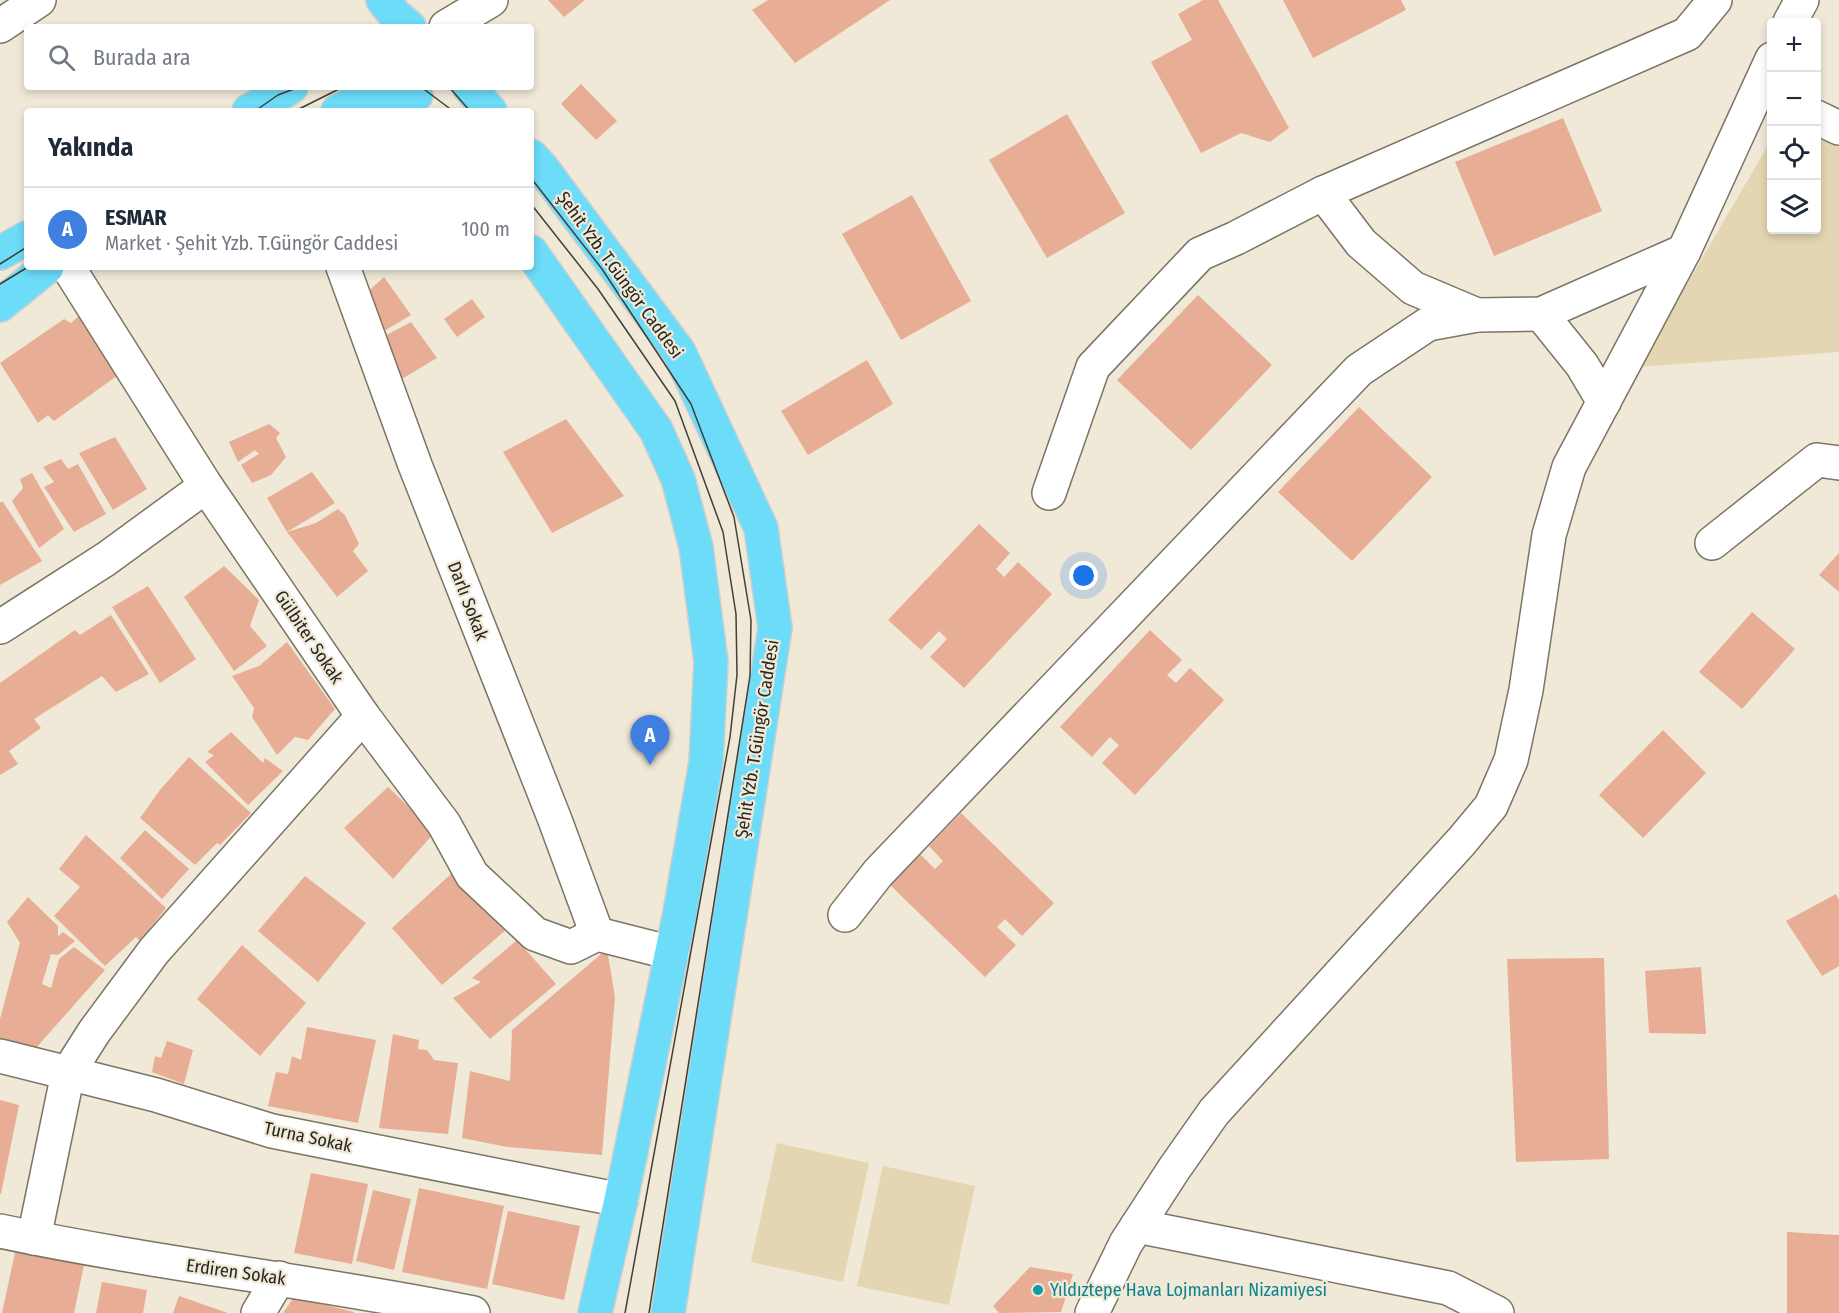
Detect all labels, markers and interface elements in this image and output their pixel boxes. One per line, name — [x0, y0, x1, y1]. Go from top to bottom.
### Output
map controls — [1767, 18, 1821, 234]
button: + — [1767, 18, 1821, 72]
search box — [24, 24, 534, 90]
icon: search — [45, 41, 78, 74]
text: Burada ara — [93, 44, 191, 71]
button: − — [1767, 72, 1821, 126]
button: locate — [1767, 126, 1821, 180]
text: Yakında — [48, 132, 133, 163]
button: layers — [1767, 180, 1821, 234]
street label: Şehit Yzb. T.Güngör Caddesi — [552, 187, 688, 363]
text: ESMAR — [105, 204, 167, 231]
text: A — [62, 217, 73, 241]
text: 100 m — [461, 217, 510, 241]
text: Market · Şehit Yzb. T.Güngör Caddesi — [105, 231, 398, 255]
street label: Darlı Sokak — [443, 558, 493, 644]
your location — [1069, 561, 1098, 590]
street label: Gülbiter Sokak — [270, 586, 348, 688]
street label: Şehit Yzb. T.Güngör Caddesi — [730, 638, 784, 840]
pin: A — [630, 716, 670, 765]
street label: Turna Sokak — [262, 1117, 355, 1157]
street label: Erdiren Sokak — [185, 1254, 288, 1290]
place label: Yıldıztepe Hava Lojmanları Nizamiyesi — [1050, 1279, 1327, 1301]
marker: Yıldıztepe Hava Lojmanları Nizamiyesi — [1031, 1283, 1045, 1297]

